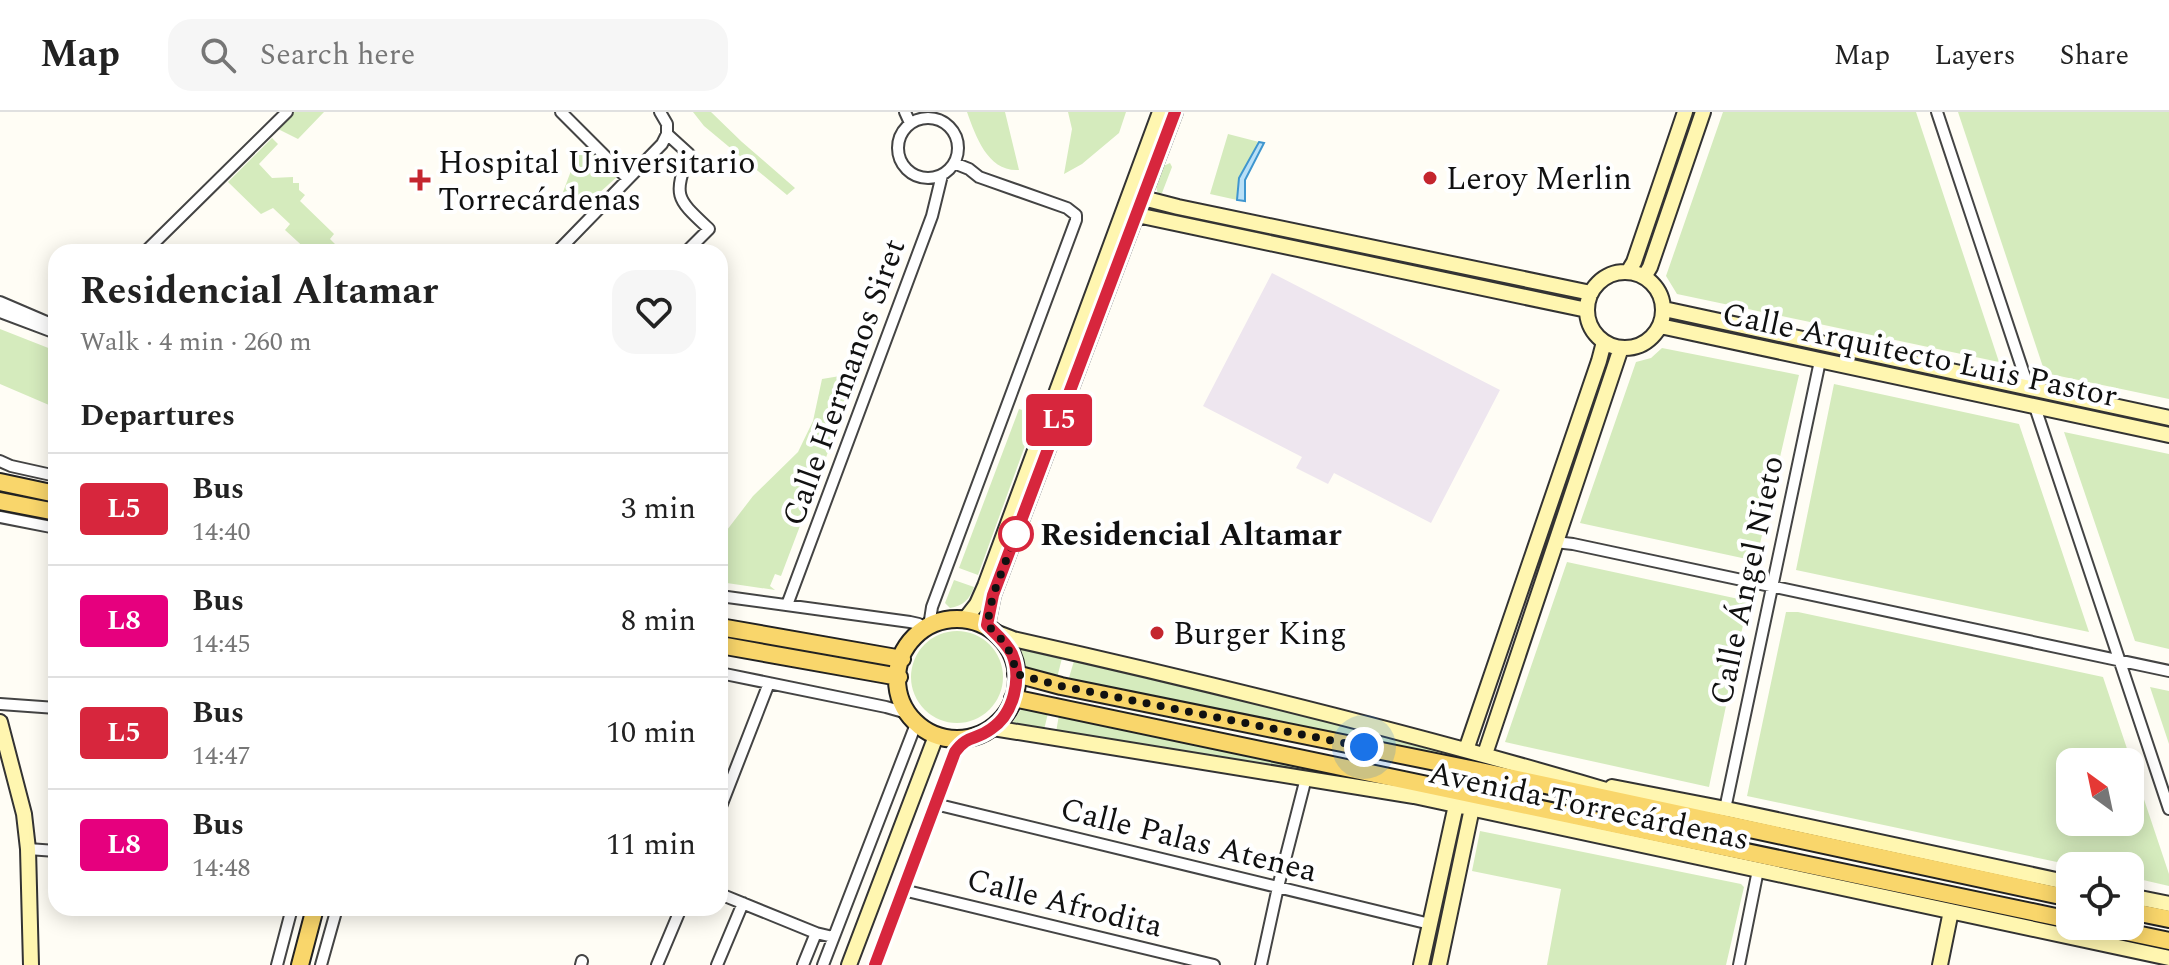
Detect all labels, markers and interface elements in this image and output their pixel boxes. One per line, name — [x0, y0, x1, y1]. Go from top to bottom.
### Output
search box — [168, 19, 728, 91]
text: Map — [40, 26, 120, 84]
text: Search here — [260, 32, 415, 78]
icon: search — [196, 33, 240, 77]
text: Map — [1834, 34, 1890, 77]
text: Layers — [1934, 34, 2016, 77]
text: Share — [2060, 34, 2129, 77]
place label: Hospital Universitario Torrecárdenas — [438, 139, 756, 225]
place label: Leroy Merlin — [1446, 155, 1632, 204]
marker: Hospital Universitario Torrecárdenas — [409, 169, 431, 191]
marker: Leroy Merlin — [1421, 169, 1439, 187]
street label: Calle Hermanos Siret — [770, 232, 919, 533]
text: Residencial Altamar — [80, 263, 438, 321]
button: heart — [612, 270, 696, 354]
street label: Calle Arquitecto Luis Pastor — [1718, 290, 2122, 421]
text: Walk · 4 min · 260 m — [80, 322, 312, 362]
text: Departures — [80, 393, 235, 439]
line badge: L5 — [1023, 394, 1095, 446]
text: L5 — [1042, 398, 1076, 441]
street label: Calle Ángel Nieto — [1697, 451, 1798, 709]
text: Bus — [192, 466, 244, 512]
text: 3 min — [621, 486, 696, 532]
text: L5 — [107, 487, 141, 530]
place label: Residencial Altamar — [1040, 511, 1342, 560]
text: 14:40 — [192, 512, 251, 552]
marker: Residencial Altamar — [999, 517, 1033, 551]
text: Bus — [192, 578, 244, 624]
text: 8 min — [621, 598, 696, 644]
text: L8 — [107, 599, 141, 642]
place label: Burger King — [1173, 610, 1347, 659]
text: 14:45 — [192, 624, 251, 664]
marker: Burger King — [1148, 624, 1166, 642]
text: Bus — [192, 690, 244, 736]
text: 10 min — [606, 710, 696, 756]
text: L5 — [107, 711, 141, 754]
your location — [1344, 727, 1384, 767]
text: 14:47 — [192, 736, 251, 776]
north arrow — [2056, 748, 2144, 836]
map controls — [2056, 748, 2144, 940]
street label: Avenida Torrecárdenas — [1424, 749, 1754, 864]
street label: Calle Palas Atenea — [1055, 785, 1322, 896]
text: Bus — [192, 802, 244, 848]
text: 11 min — [606, 822, 696, 868]
text: L8 — [107, 823, 141, 866]
text: 14:48 — [192, 848, 251, 888]
button: locate — [2056, 852, 2144, 940]
street label: Calle Afrodita — [962, 855, 1168, 952]

